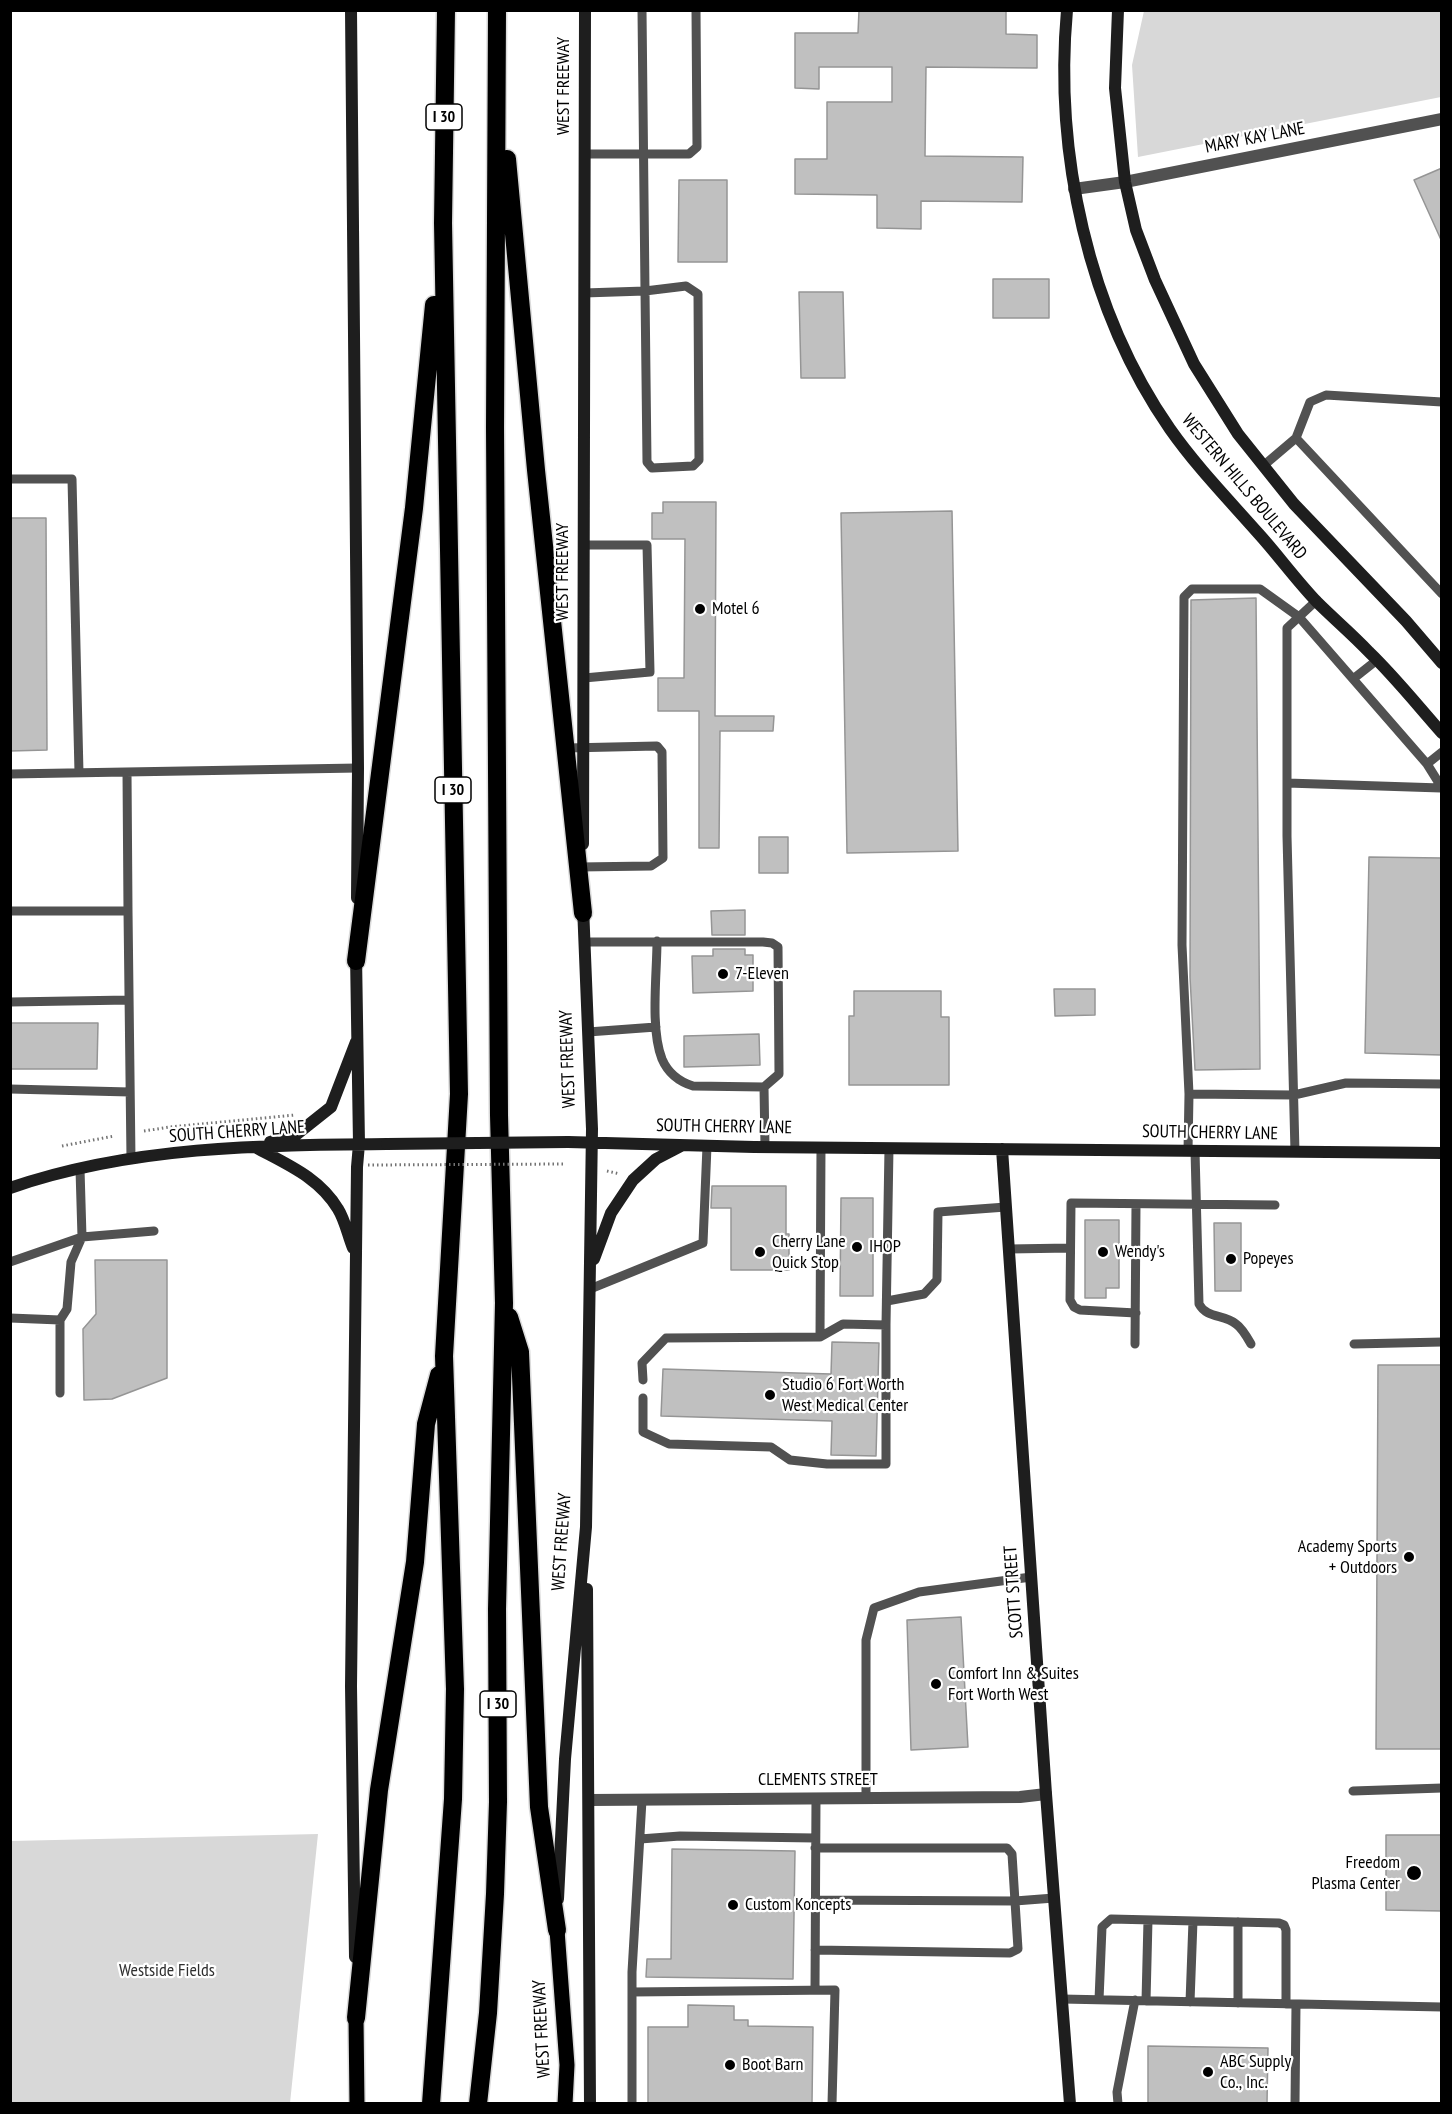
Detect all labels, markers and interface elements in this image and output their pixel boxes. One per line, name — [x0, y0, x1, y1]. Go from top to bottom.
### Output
street label: WEST FREEWAY — [553, 37, 575, 135]
road number: I 30 — [426, 104, 462, 130]
street label: MARY KAY LANE — [1203, 118, 1307, 158]
street label: WESTERN HILLS BOULEVARD — [1177, 410, 1311, 564]
street label: WEST FREEWAY — [552, 523, 574, 621]
place label: Motel 6 — [712, 598, 760, 620]
marker: Motel 6 — [693, 602, 707, 616]
road number: I 30 — [435, 777, 471, 803]
place label: 7-Eleven — [735, 963, 789, 985]
marker: 7-Eleven — [716, 967, 730, 981]
street label: WEST FREEWAY — [555, 1010, 581, 1108]
street label: SOUTH CHERRY LANE — [656, 1115, 792, 1139]
street label: SOUTH CHERRY LANE — [168, 1116, 306, 1148]
street label: SOUTH CHERRY LANE — [1142, 1121, 1278, 1145]
place label: Cherry Lane Quick Stop — [772, 1231, 846, 1274]
place label: IHOP — [869, 1236, 901, 1258]
marker: IHOP — [850, 1240, 864, 1254]
place label: Wendy's — [1115, 1241, 1165, 1263]
marker: Cherry Lane Quick Stop — [753, 1245, 767, 1259]
marker: Wendy's — [1096, 1245, 1110, 1259]
place label: Popeyes — [1243, 1248, 1294, 1270]
marker: Popeyes — [1224, 1252, 1238, 1266]
place label: Studio 6 Fort Worth West Medical Center — [782, 1374, 908, 1416]
marker: Studio 6 Fort Worth West Medical Center — [763, 1388, 777, 1402]
street label: WEST FREEWAY — [548, 1492, 576, 1592]
place label: Academy Sports + Outdoors — [1298, 1536, 1397, 1578]
street label: SCOTT STREET — [1000, 1545, 1028, 1639]
marker: Academy Sports + Outdoors — [1402, 1550, 1416, 1564]
place label: Comfort Inn & Suites Fort Worth West — [948, 1663, 1079, 1706]
marker: Comfort Inn & Suites Fort Worth West — [929, 1677, 943, 1691]
road number: I 30 — [480, 1691, 516, 1717]
street label: CLEMENTS STREET — [758, 1769, 878, 1791]
place label: Freedom Plasma Center — [1311, 1852, 1400, 1894]
marker: Freedom Plasma Center — [1405, 1864, 1423, 1882]
place label: Custom Koncepts — [745, 1894, 851, 1916]
marker: Custom Koncepts — [726, 1898, 740, 1912]
park label: Westside Fields — [119, 1960, 215, 1982]
street label: WEST FREEWAY — [529, 1979, 555, 2079]
place label: ABC Supply Co., Inc. — [1220, 2051, 1291, 2094]
place label: Boot Barn — [742, 2054, 803, 2076]
marker: Boot Barn — [723, 2058, 737, 2072]
marker: ABC Supply Co., Inc. — [1201, 2065, 1215, 2079]

